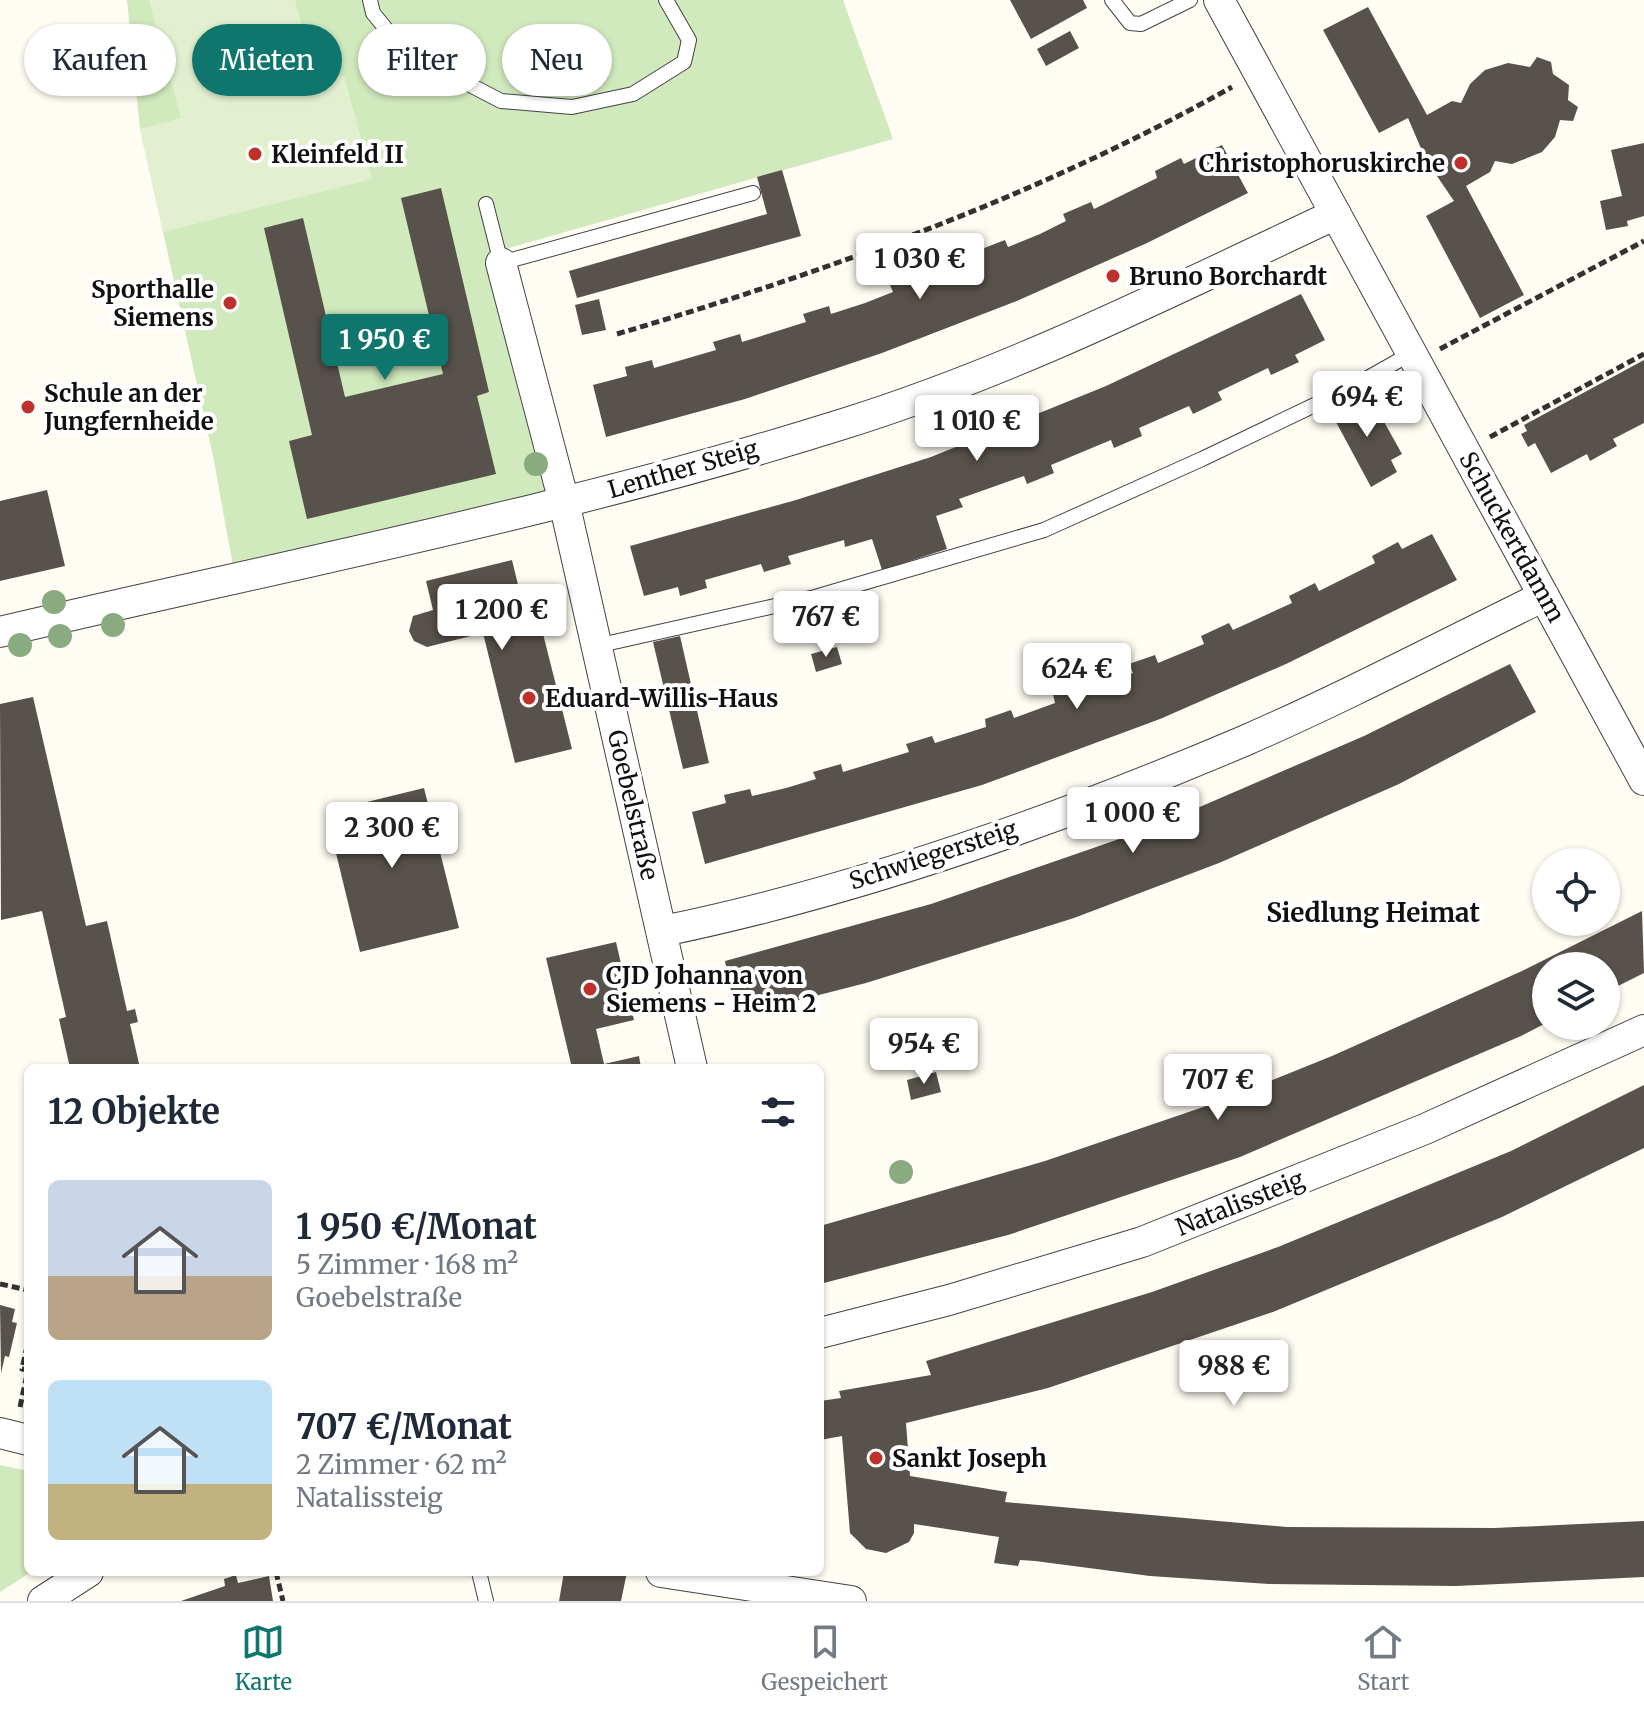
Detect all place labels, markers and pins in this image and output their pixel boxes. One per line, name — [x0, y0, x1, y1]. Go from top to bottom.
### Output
place label: Kleinfeld II — [271, 139, 404, 170]
marker: Kleinfeld II — [246, 145, 264, 163]
place label: Christophoruskirche — [1199, 148, 1445, 179]
marker: Christophoruskirche — [1452, 154, 1470, 172]
pin: 1 030 € — [846, 233, 994, 301]
place label: Bruno Borchardt — [1129, 261, 1328, 292]
marker: Bruno Borchardt — [1104, 267, 1122, 285]
place label: Sporthalle Siemens — [91, 274, 214, 333]
marker: Sporthalle Siemens — [221, 294, 239, 312]
pin: 1 950 € — [311, 314, 459, 382]
pin: 694 € — [1311, 371, 1423, 439]
place label: Schule an der Jungfernheide — [43, 378, 214, 437]
pin: 1 010 € — [903, 395, 1051, 463]
marker: Schule an der Jungfernheide — [19, 398, 37, 416]
pin: 1 200 € — [428, 584, 576, 652]
pin: 767 € — [770, 591, 882, 659]
pin: 624 € — [1021, 643, 1133, 711]
place label: Eduard-Willis-Haus — [545, 683, 778, 714]
marker: Eduard-Willis-Haus — [520, 689, 538, 707]
pin: 1 000 € — [1059, 787, 1207, 855]
pin: 2 300 € — [318, 802, 466, 870]
place label: CJD Johanna von Siemens - Heim 2 — [606, 960, 816, 1019]
marker: CJD Johanna von Siemens - Heim 2 — [581, 980, 599, 998]
pin: 954 € — [868, 1018, 980, 1086]
pin: 707 € — [1162, 1054, 1274, 1122]
pin: 988 € — [1178, 1340, 1290, 1408]
place label: Sankt Joseph — [892, 1443, 1047, 1474]
marker: Sankt Joseph — [867, 1449, 885, 1467]

